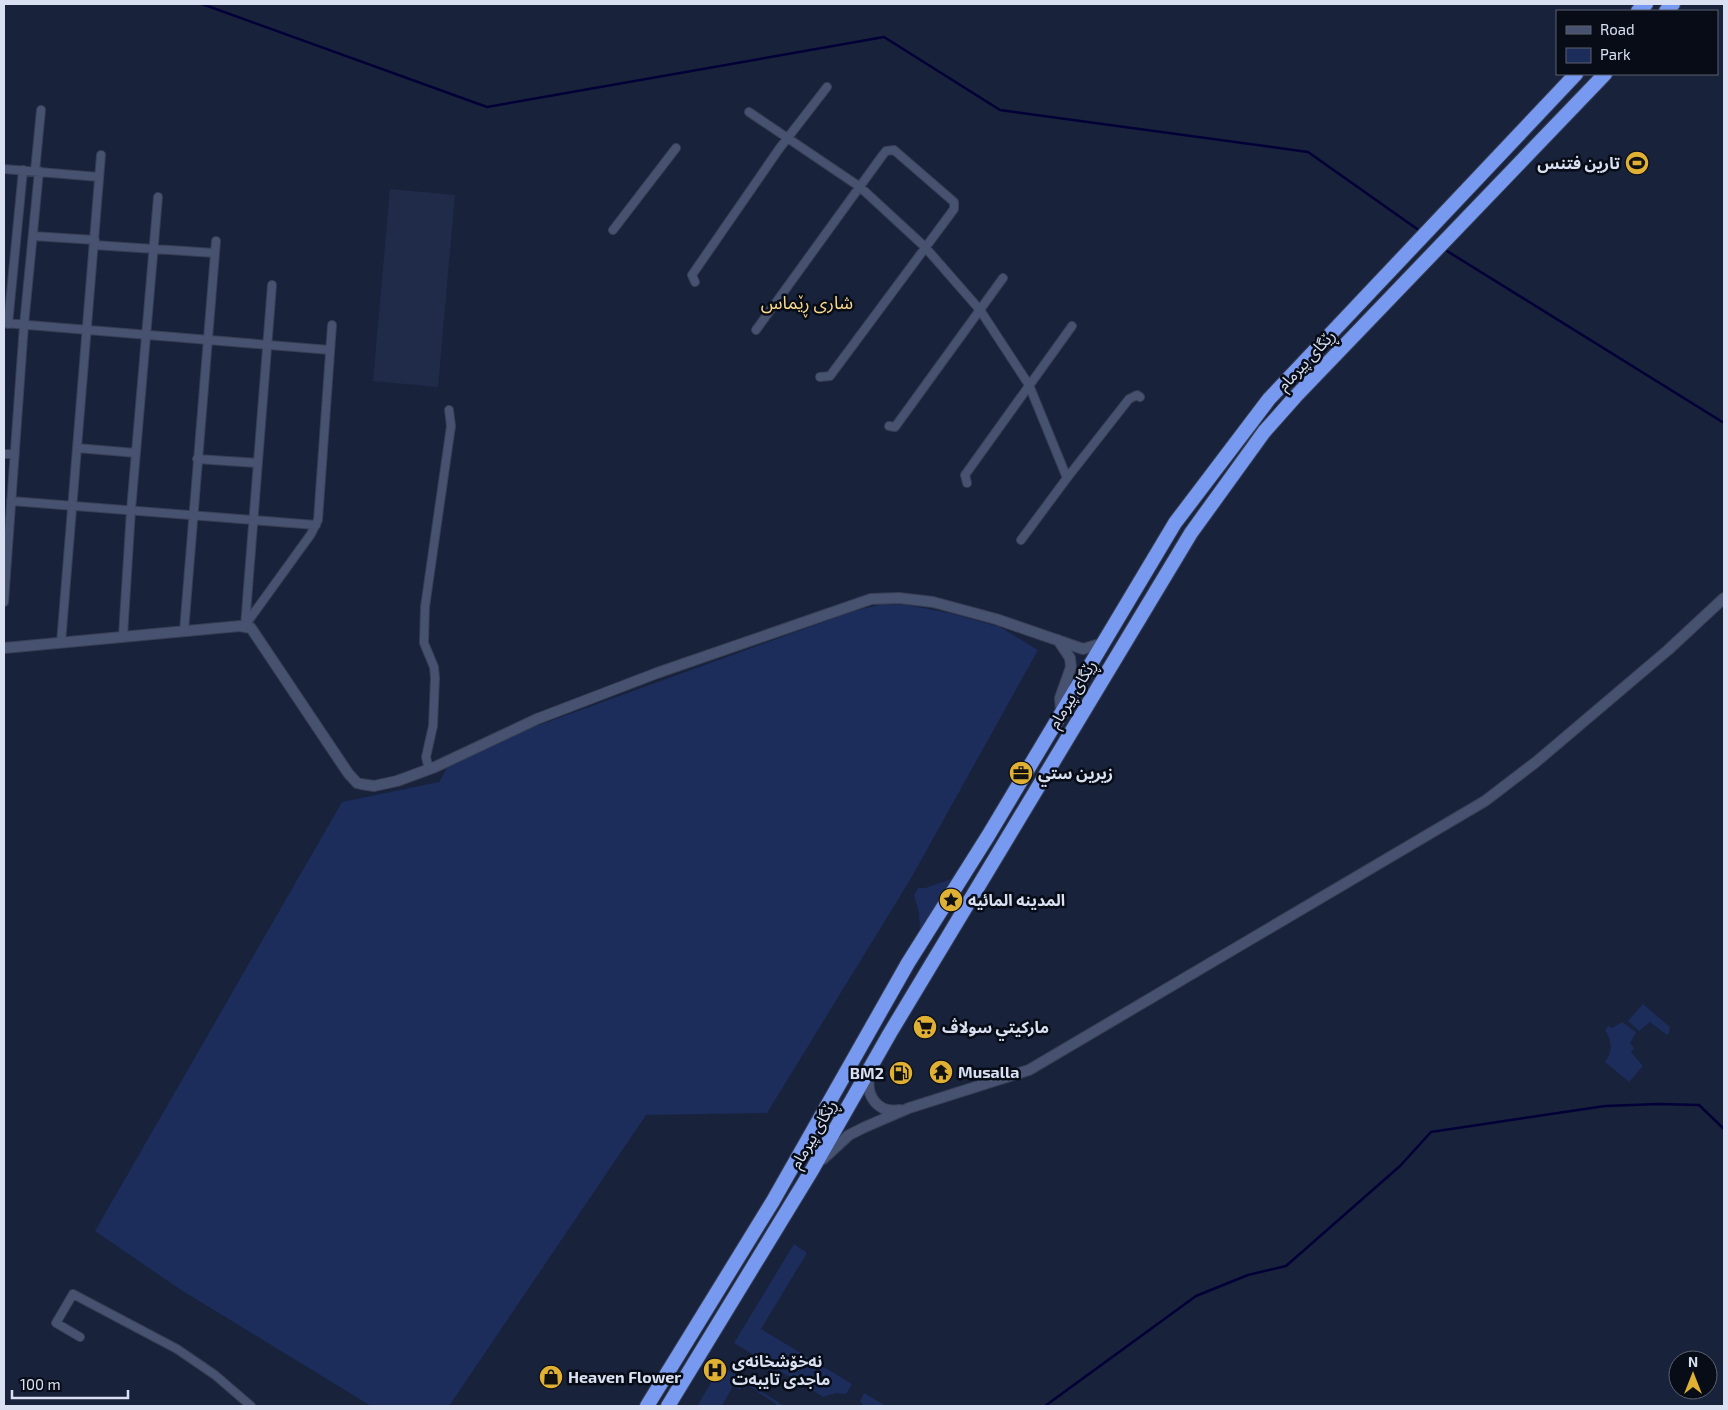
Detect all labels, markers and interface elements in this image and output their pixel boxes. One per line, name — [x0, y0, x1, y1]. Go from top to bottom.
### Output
legend — [1556, 10, 1718, 75]
text: Road — [1600, 20, 1635, 38]
text: Park — [1600, 45, 1631, 63]
sports icon: تارين فتنس — [1624, 150, 1650, 176]
place label: تارين فتنس — [1537, 153, 1620, 173]
district label: شاری ڕێماس — [761, 291, 853, 318]
street label: ڕێگای پیرمام — [1273, 325, 1342, 398]
street label: ڕێگای پیرمام — [1044, 656, 1104, 734]
office icon: زيرين ستي — [1008, 760, 1034, 786]
place label: زيرين ستي — [1038, 763, 1113, 787]
place icon: المدينه المائيه — [938, 887, 964, 913]
place label: المدينه المائيه — [968, 890, 1065, 910]
supermarket icon: ماركيتي سولاڤ — [912, 1014, 938, 1040]
place label: ماركيتي سولاڤ — [942, 1017, 1049, 1041]
temple icon: Musalla — [928, 1059, 954, 1085]
fuel station icon: BM2 — [888, 1060, 914, 1086]
place label: Musalla — [958, 1062, 1019, 1081]
place label: BM2 — [850, 1063, 884, 1082]
street label: ڕێگای پیرمام — [785, 1096, 844, 1174]
north arrow — [1668, 1350, 1718, 1400]
place label: نەخۆشخانەی ماجدی تایبەت — [732, 1351, 830, 1389]
text: N — [1688, 1353, 1698, 1370]
hospital icon: نەخۆشخانەی ماجدی تایبەت — [702, 1357, 728, 1383]
shop icon: Heaven Flower — [538, 1364, 564, 1390]
place label: Heaven Flower — [568, 1367, 681, 1386]
scale bar — [12, 1368, 129, 1400]
text: 100 m — [20, 1375, 61, 1393]

